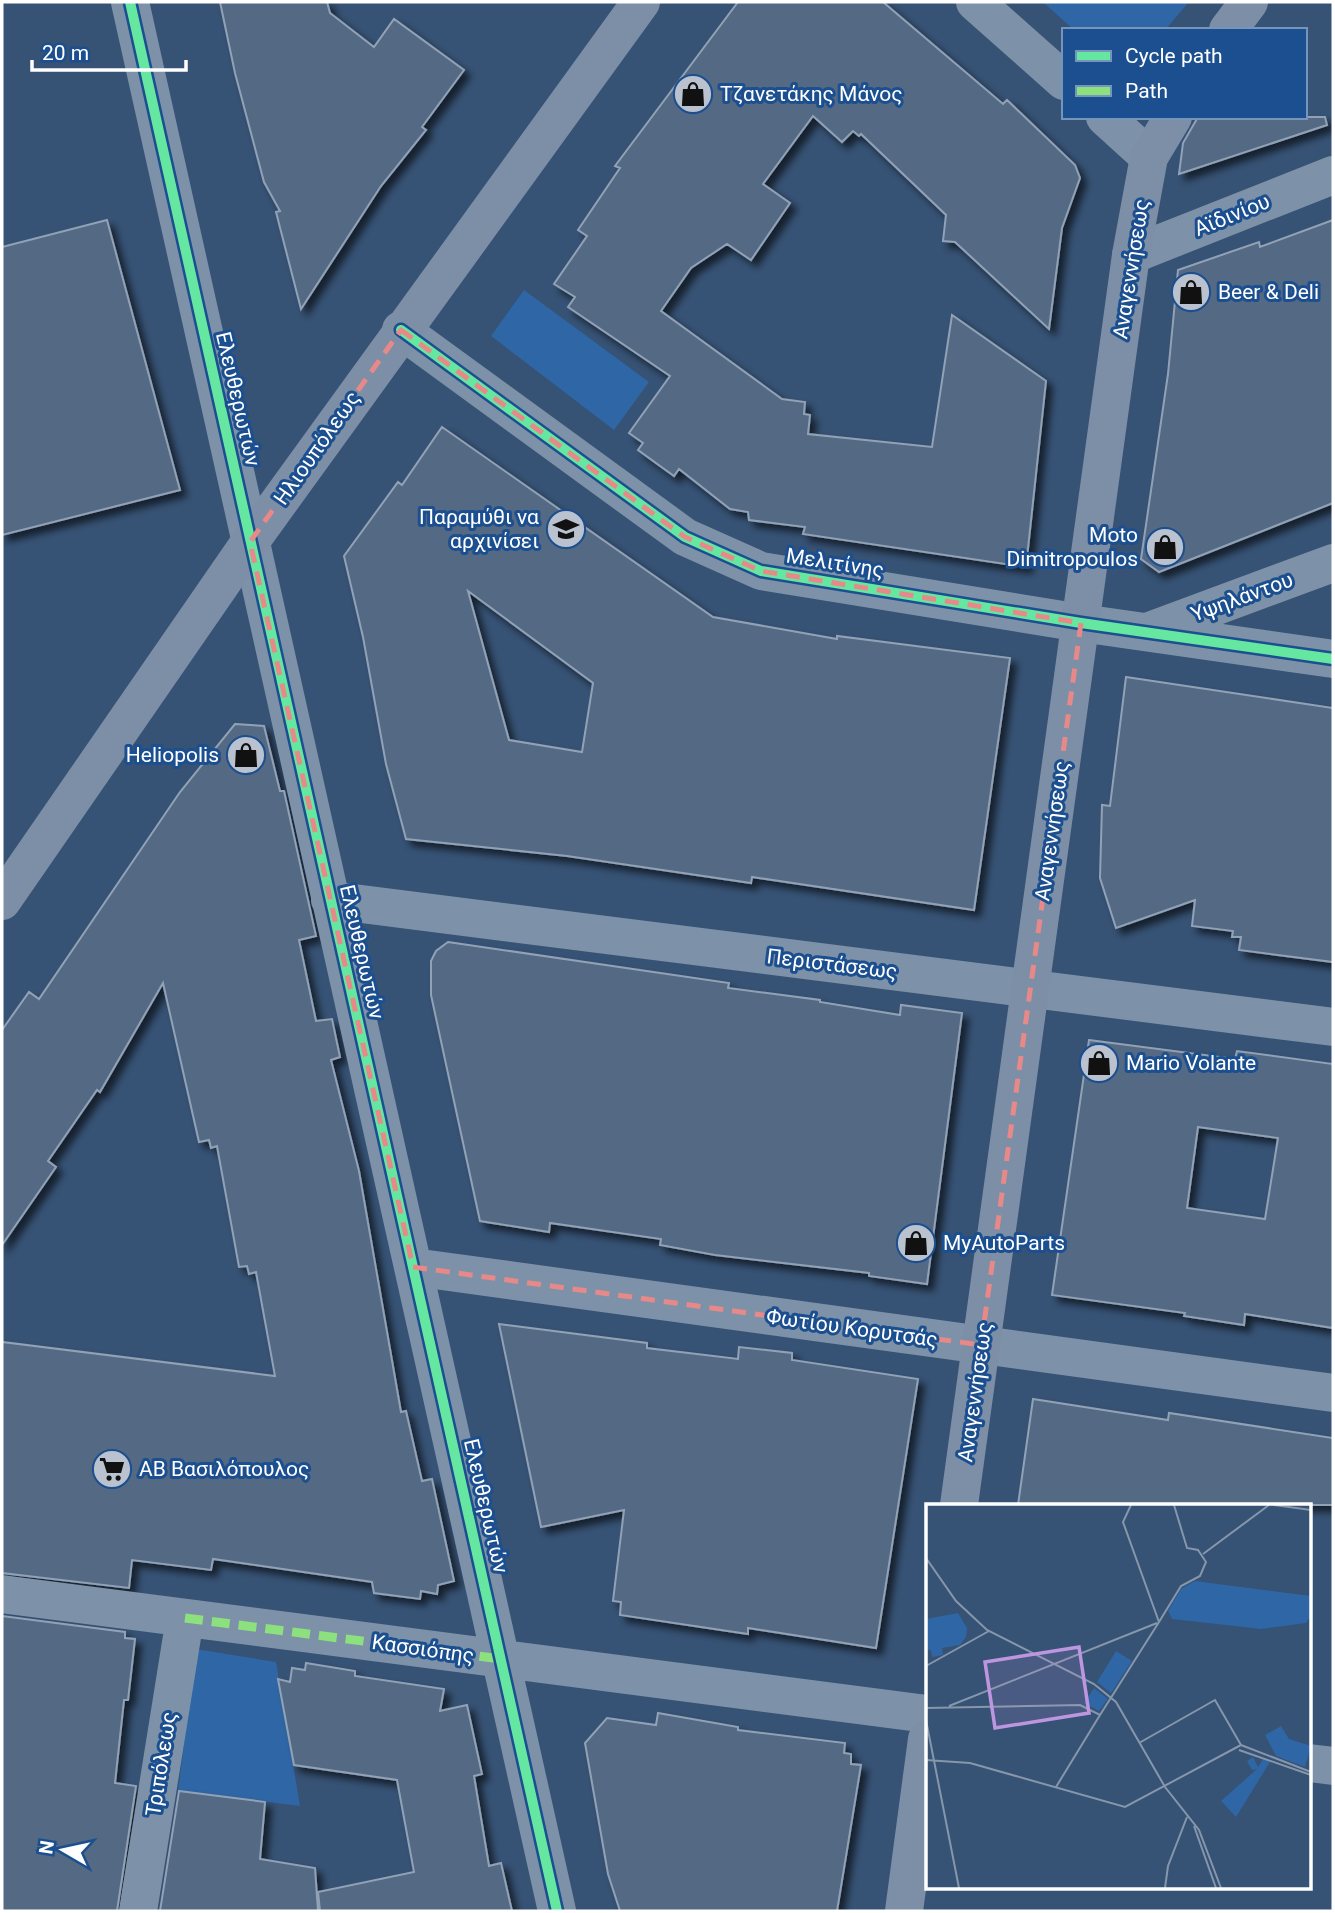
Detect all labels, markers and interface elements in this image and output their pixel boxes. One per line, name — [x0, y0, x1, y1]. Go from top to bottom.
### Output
scale bar — [32, 28, 186, 72]
legend — [1062, 28, 1307, 119]
text: 20 m — [42, 41, 89, 65]
text: Cycle path — [1125, 44, 1223, 68]
shop icon: Τζανετάκης Μάνος — [672, 73, 714, 115]
text: Path — [1125, 79, 1168, 103]
place label: Τζανετάκης Μάνος — [720, 82, 903, 106]
street label: Αϊδινίου — [1191, 189, 1273, 241]
street label: Αναγεννήσεως — [1108, 197, 1154, 341]
shop icon: Beer & Deli — [1170, 271, 1212, 313]
place label: Beer & Deli — [1218, 280, 1319, 304]
street label: Ελευθερωτών — [211, 329, 265, 469]
street label: Ηλιουπόλεως — [269, 387, 365, 509]
place label: Παραμύθι να αρχινίσει — [419, 505, 539, 553]
school or university icon: Παραμύθι να αρχινίσει — [545, 508, 587, 550]
place label: Moto Dimitropoulos — [1007, 523, 1138, 571]
shop icon: Moto Dimitropoulos — [1144, 526, 1186, 568]
street label: Μελιτίνης — [784, 543, 886, 583]
street label: Υψηλάντου — [1188, 567, 1296, 627]
shop icon: Heliopolis — [225, 734, 267, 776]
place label: Heliopolis — [126, 743, 219, 767]
street label: Αναγεννήσεως — [1030, 759, 1074, 903]
street label: Ελευθερωτών — [335, 882, 389, 1022]
street label: Περιστάσεως — [765, 944, 899, 984]
shop icon: Mario Volante — [1078, 1042, 1120, 1084]
place label: Mario Volante — [1126, 1051, 1256, 1075]
shop icon: MyAutoParts — [895, 1222, 937, 1264]
place label: MyAutoParts — [943, 1231, 1065, 1255]
street label: Φωτίου Κορυτσάς — [765, 1304, 939, 1352]
street label: Αναγεννήσεως — [953, 1320, 997, 1464]
street label: Ελευθερωτών — [459, 1436, 513, 1576]
supermarket icon: ΑΒ Βασιλόπουλος — [91, 1448, 133, 1490]
place label: ΑΒ Βασιλόπουλος — [139, 1457, 309, 1481]
inset map — [926, 1504, 1310, 1888]
street label: Κασσιόπης — [370, 1630, 476, 1668]
street label: Τριπόλεως — [141, 1710, 181, 1818]
north arrow — [28, 1815, 98, 1885]
text: N — [34, 1839, 59, 1856]

